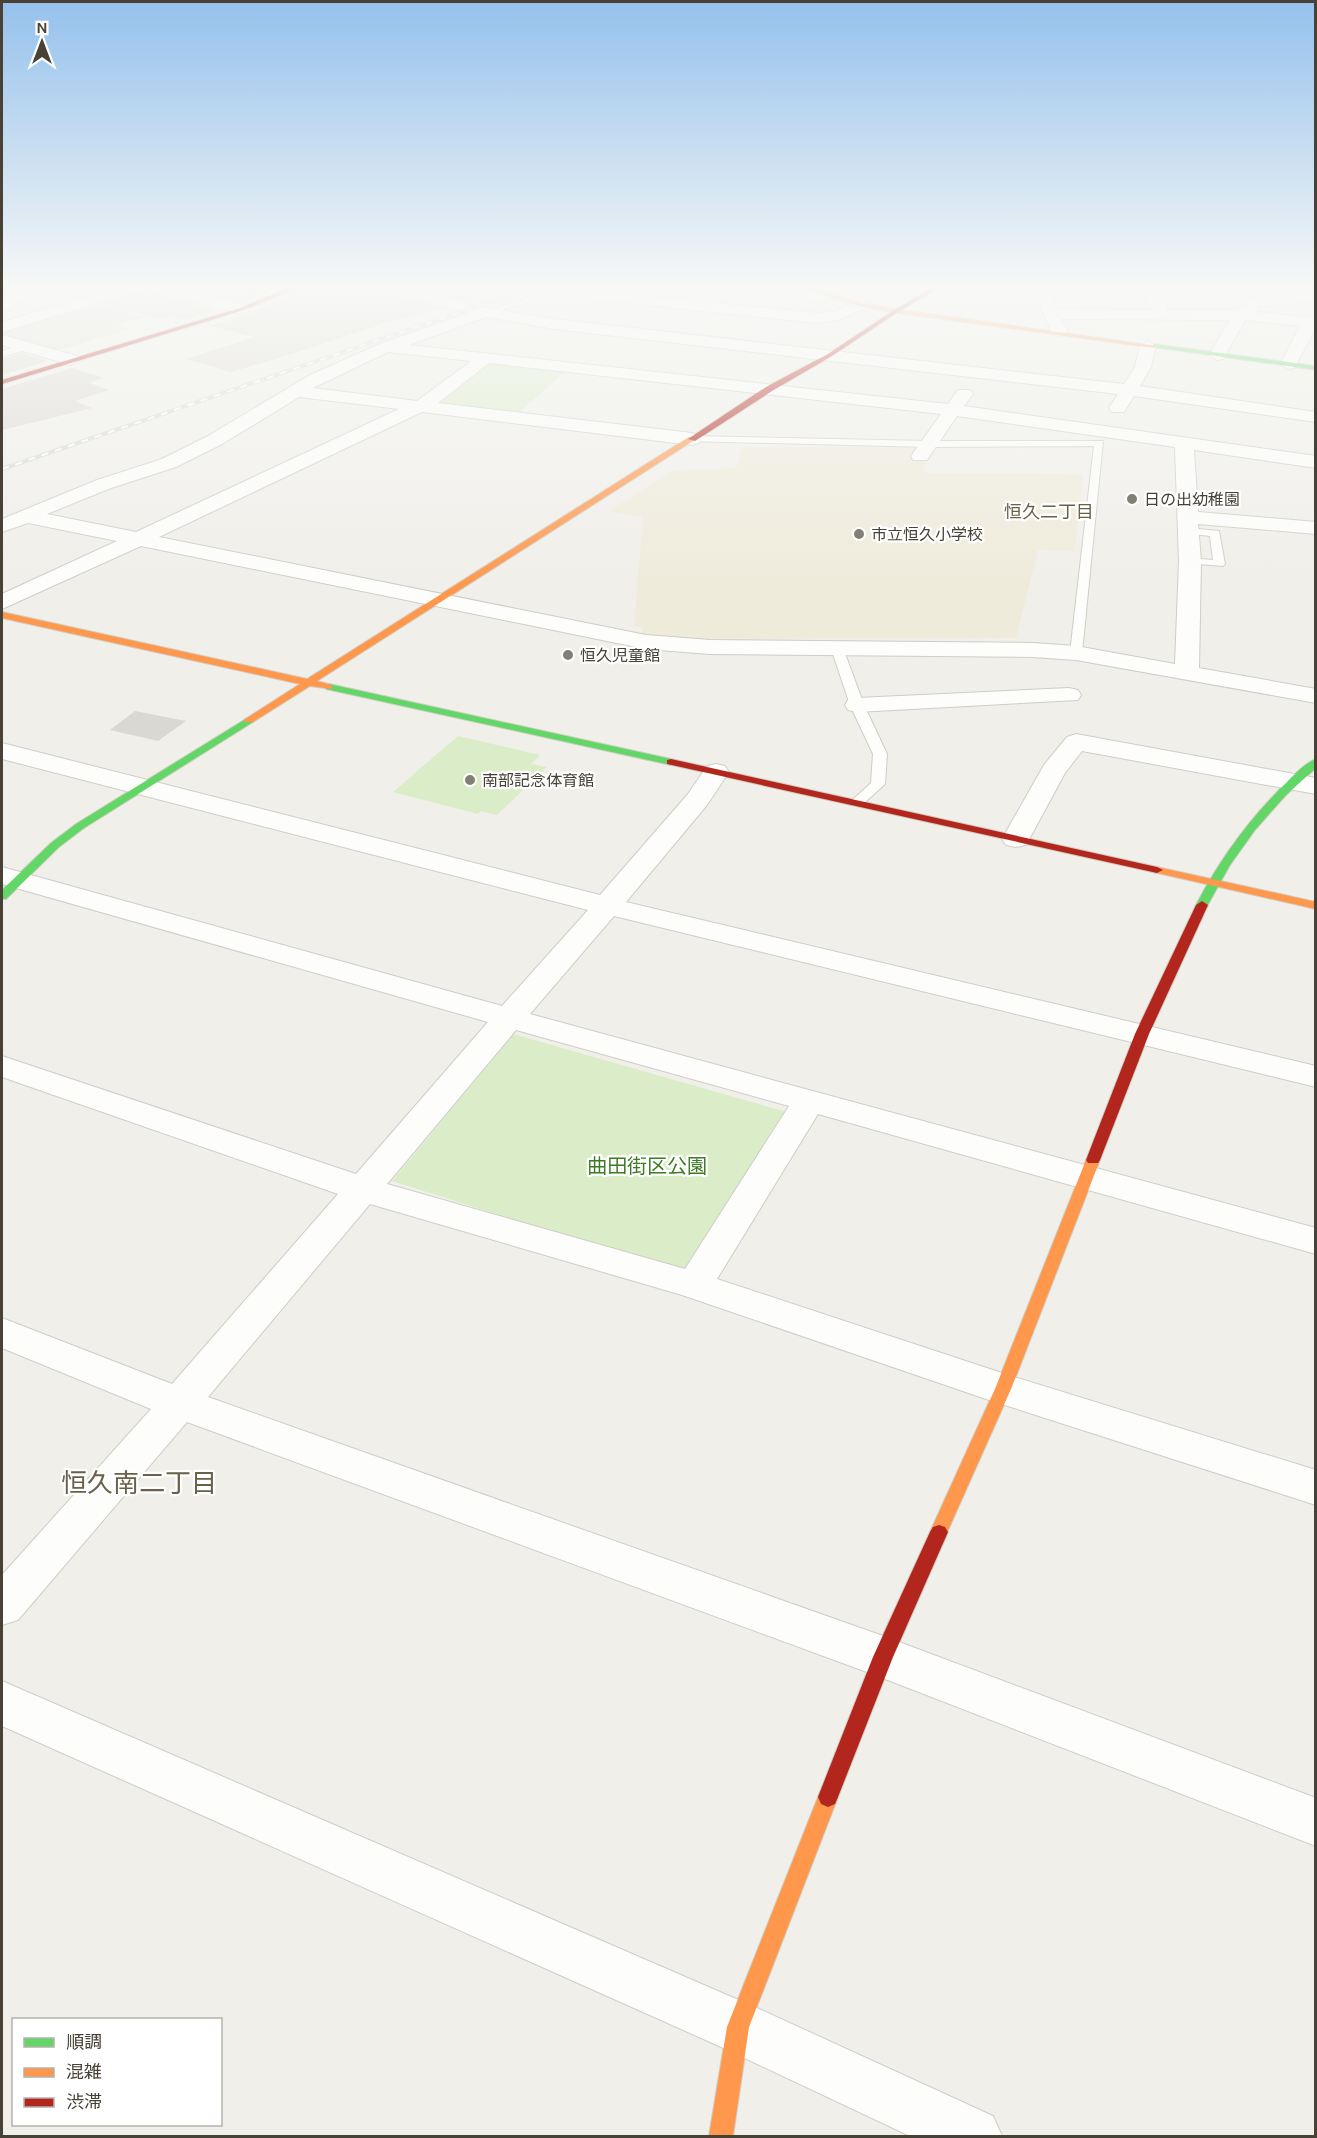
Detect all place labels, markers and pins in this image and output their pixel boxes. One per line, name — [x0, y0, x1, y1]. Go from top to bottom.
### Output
place label: 日の出幼稚園 — [1144, 490, 1240, 509]
marker: 日の出幼稚園 — [1125, 492, 1139, 506]
place label: 市立恒久小学校 — [871, 525, 983, 544]
marker: 市立恒久小学校 — [852, 527, 866, 541]
place label: 恒久児童館 — [580, 646, 660, 665]
marker: 恒久児童館 — [561, 648, 575, 662]
place label: 南部記念体育館 — [482, 771, 594, 790]
marker: 南部記念体育館 — [463, 773, 477, 787]

